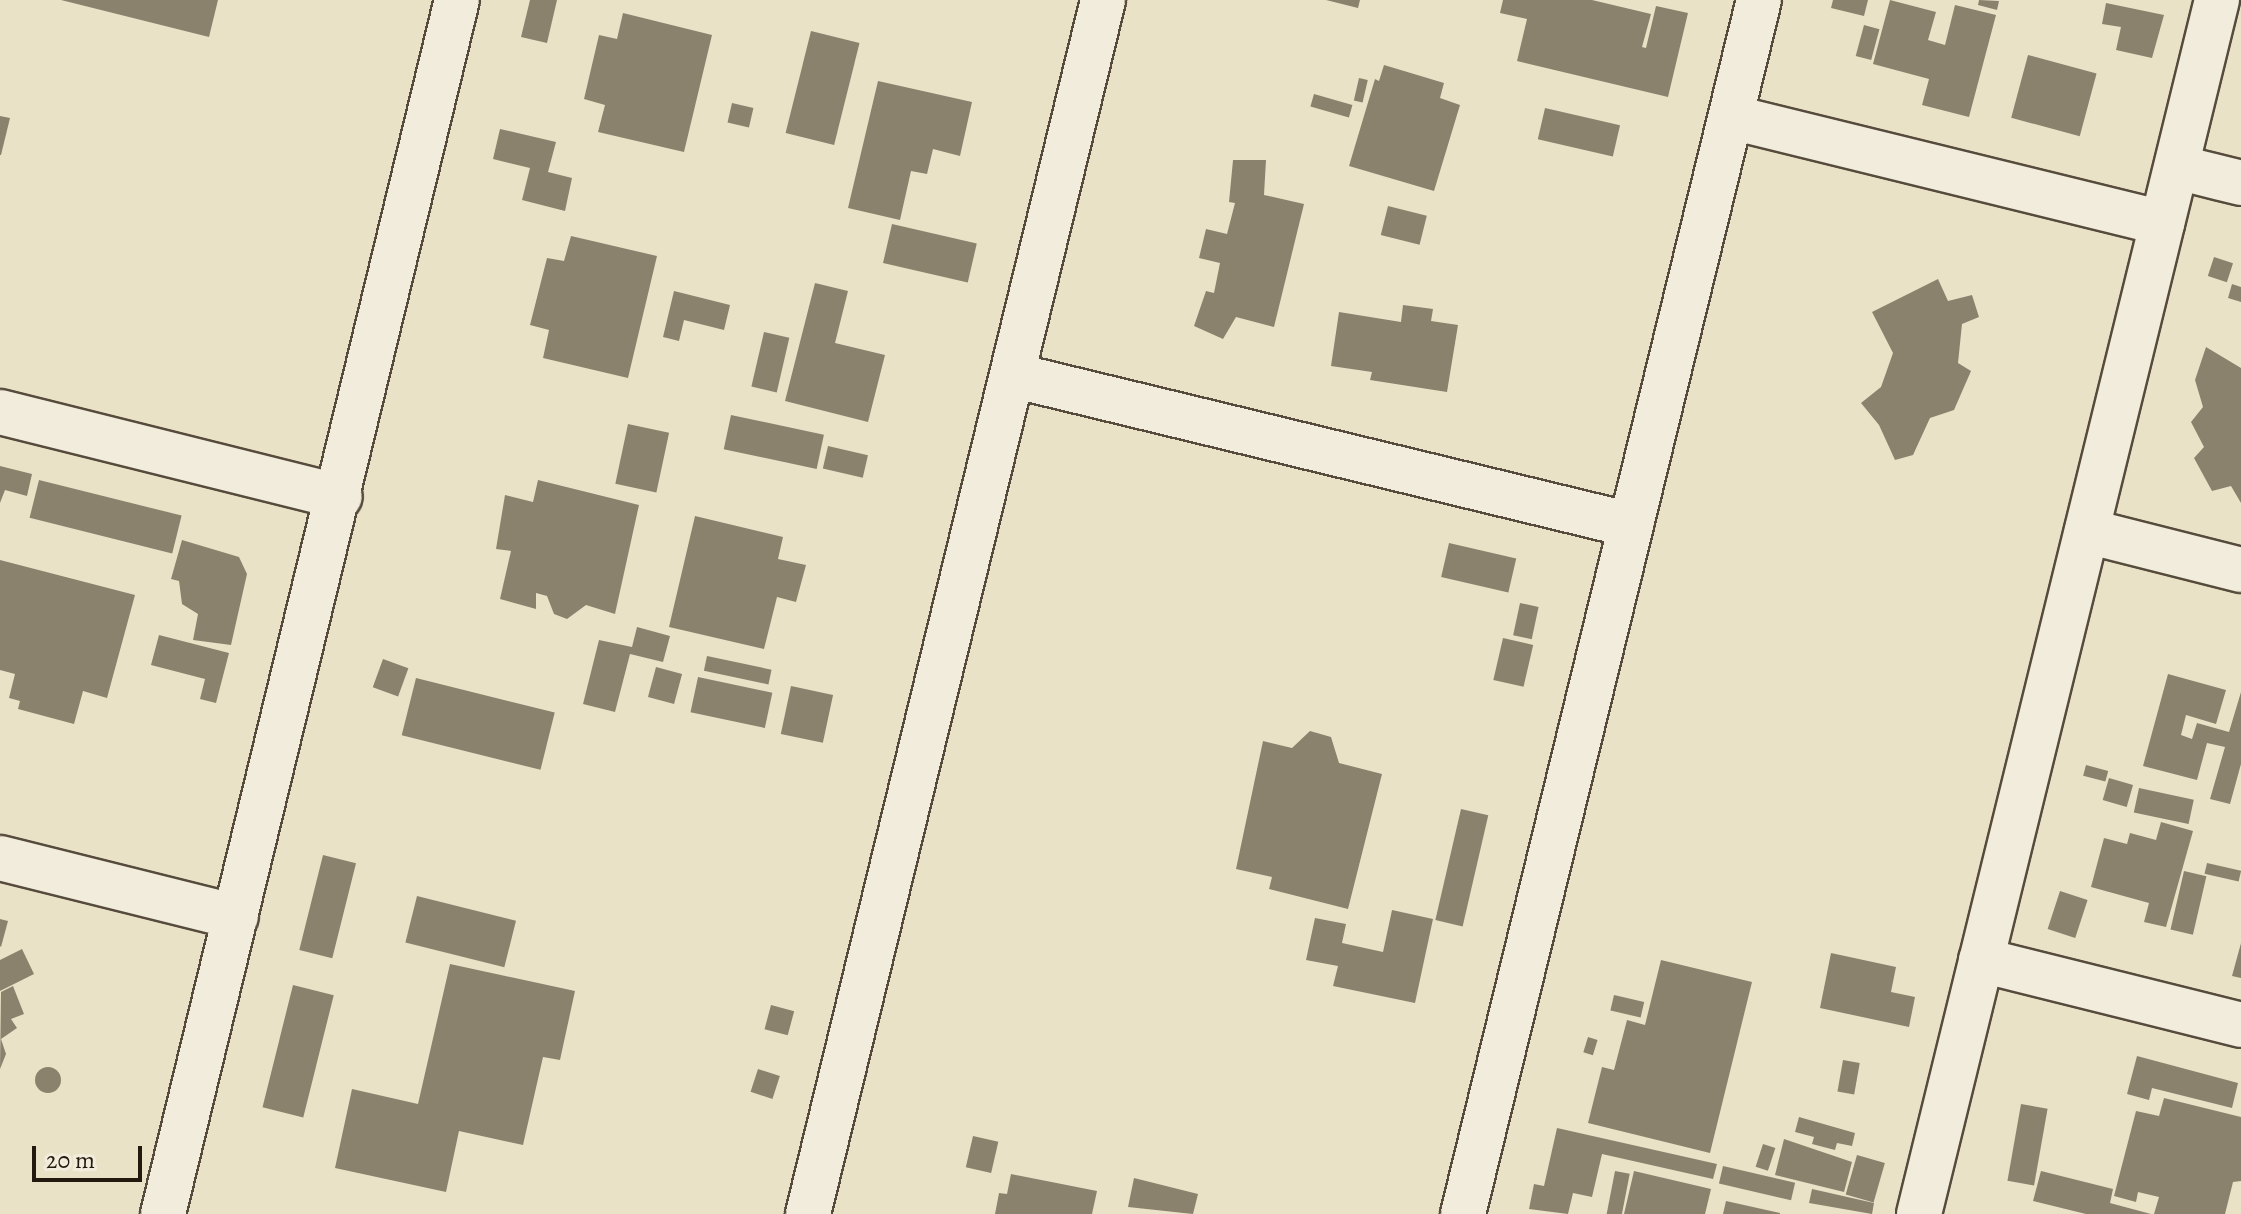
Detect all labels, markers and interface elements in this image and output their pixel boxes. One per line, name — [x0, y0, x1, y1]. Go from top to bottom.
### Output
scale bar — [36, 1130, 146, 1180]
text: 20 m — [46, 1144, 95, 1176]

